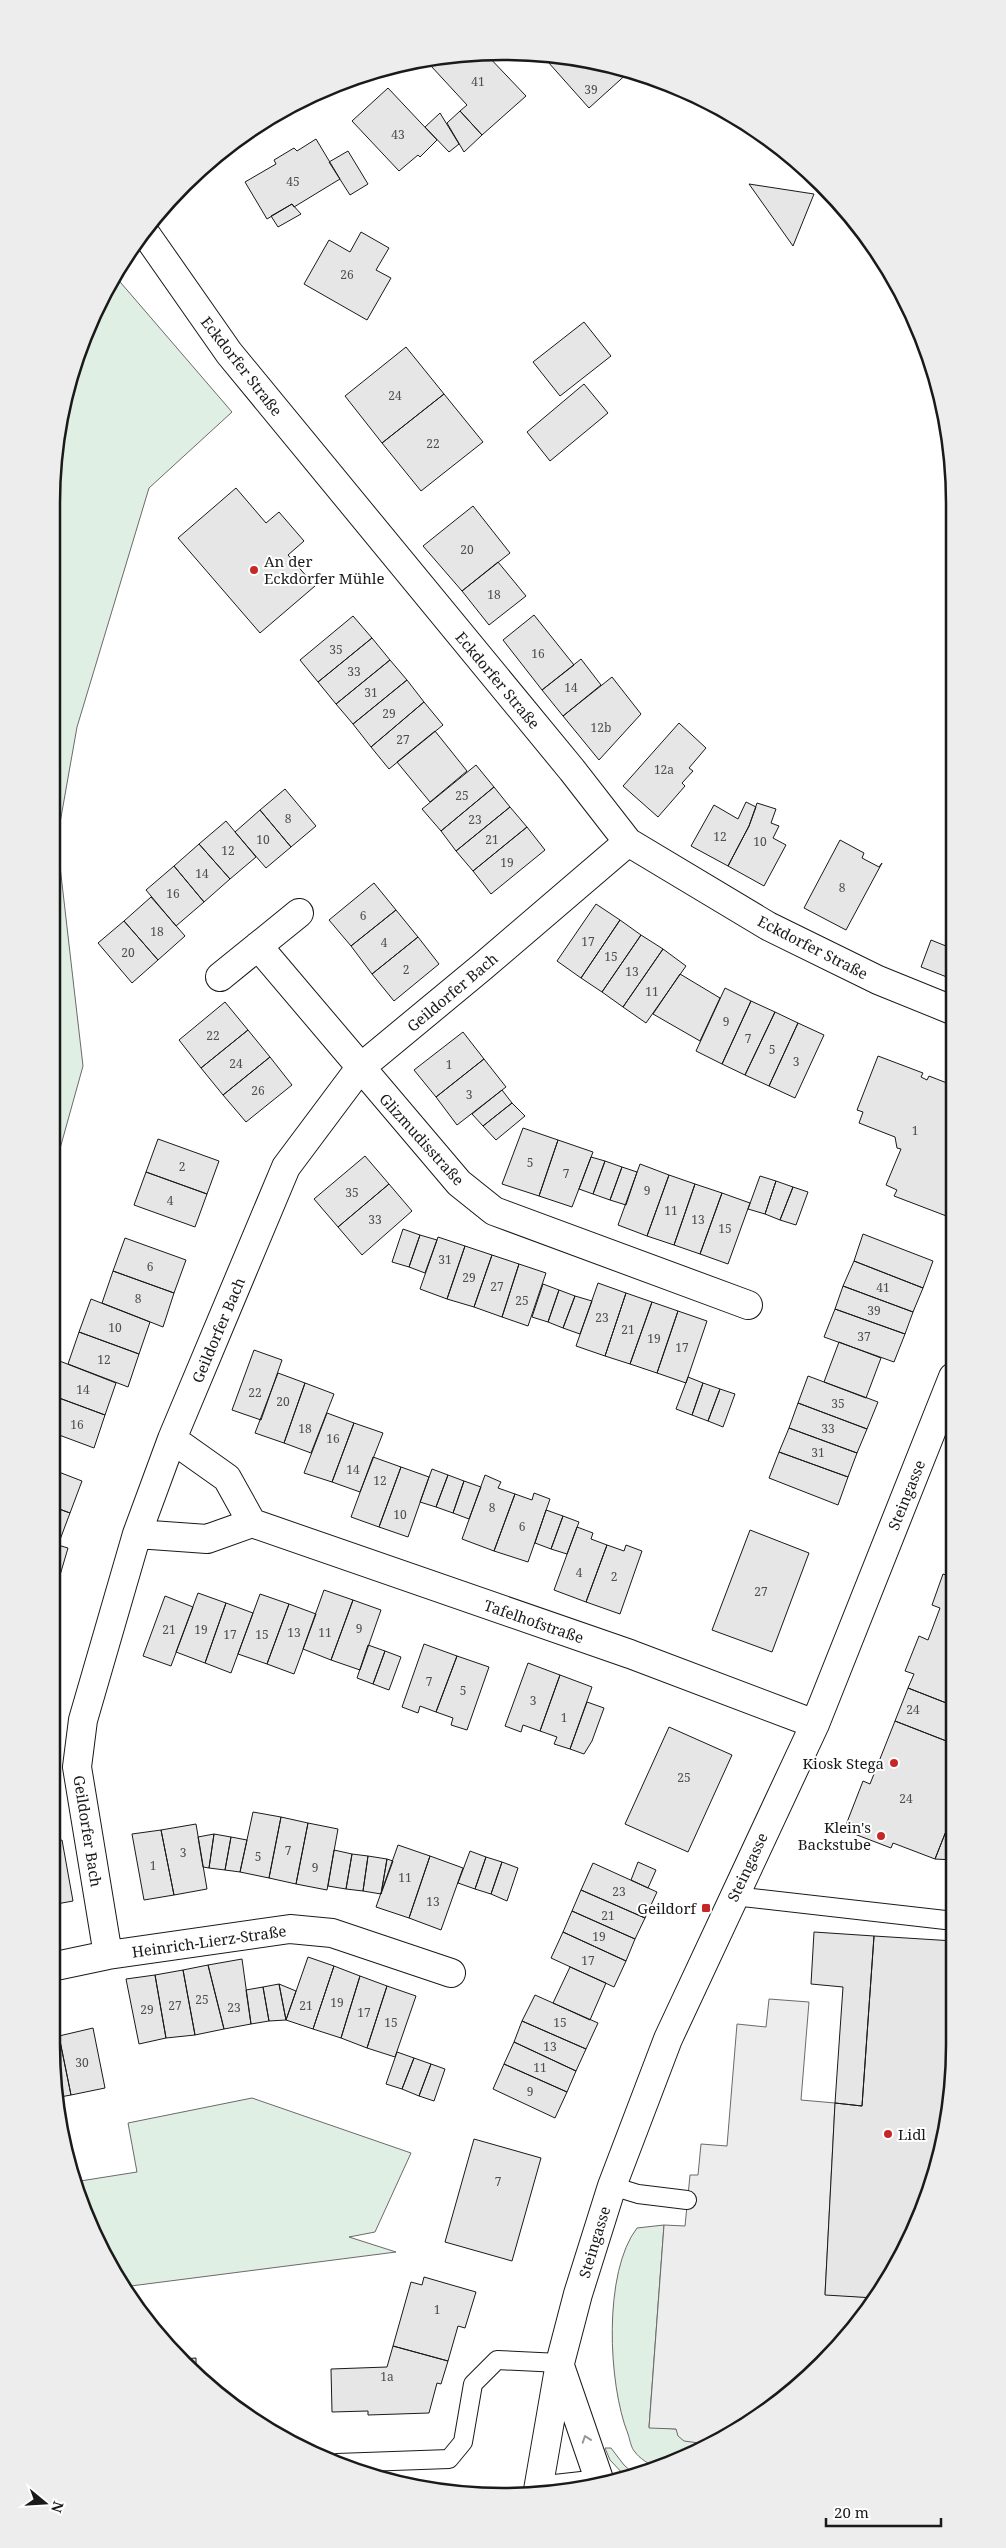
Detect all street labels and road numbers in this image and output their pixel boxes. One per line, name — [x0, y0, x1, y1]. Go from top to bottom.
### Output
street label: Eckdorfer Straße — [197, 312, 287, 420]
street label: Eckdorfer Straße — [451, 627, 545, 733]
street label: Eckdorfer Straße — [755, 911, 871, 983]
street label: Geildorfer Bach — [402, 948, 502, 1036]
street label: Glizmudisstraße — [375, 1089, 469, 1189]
street label: Geildorfer Bach — [187, 1274, 249, 1386]
street label: Steingasse — [883, 1457, 929, 1533]
street label: Tafelhofstraße — [482, 1595, 586, 1647]
street label: Geildorfer Bach — [69, 1774, 107, 1889]
street label: Steingasse — [722, 1829, 772, 1905]
street label: Heinrich-Lierz-Straße — [130, 1920, 288, 1962]
street label: Steingasse — [574, 2204, 614, 2280]

